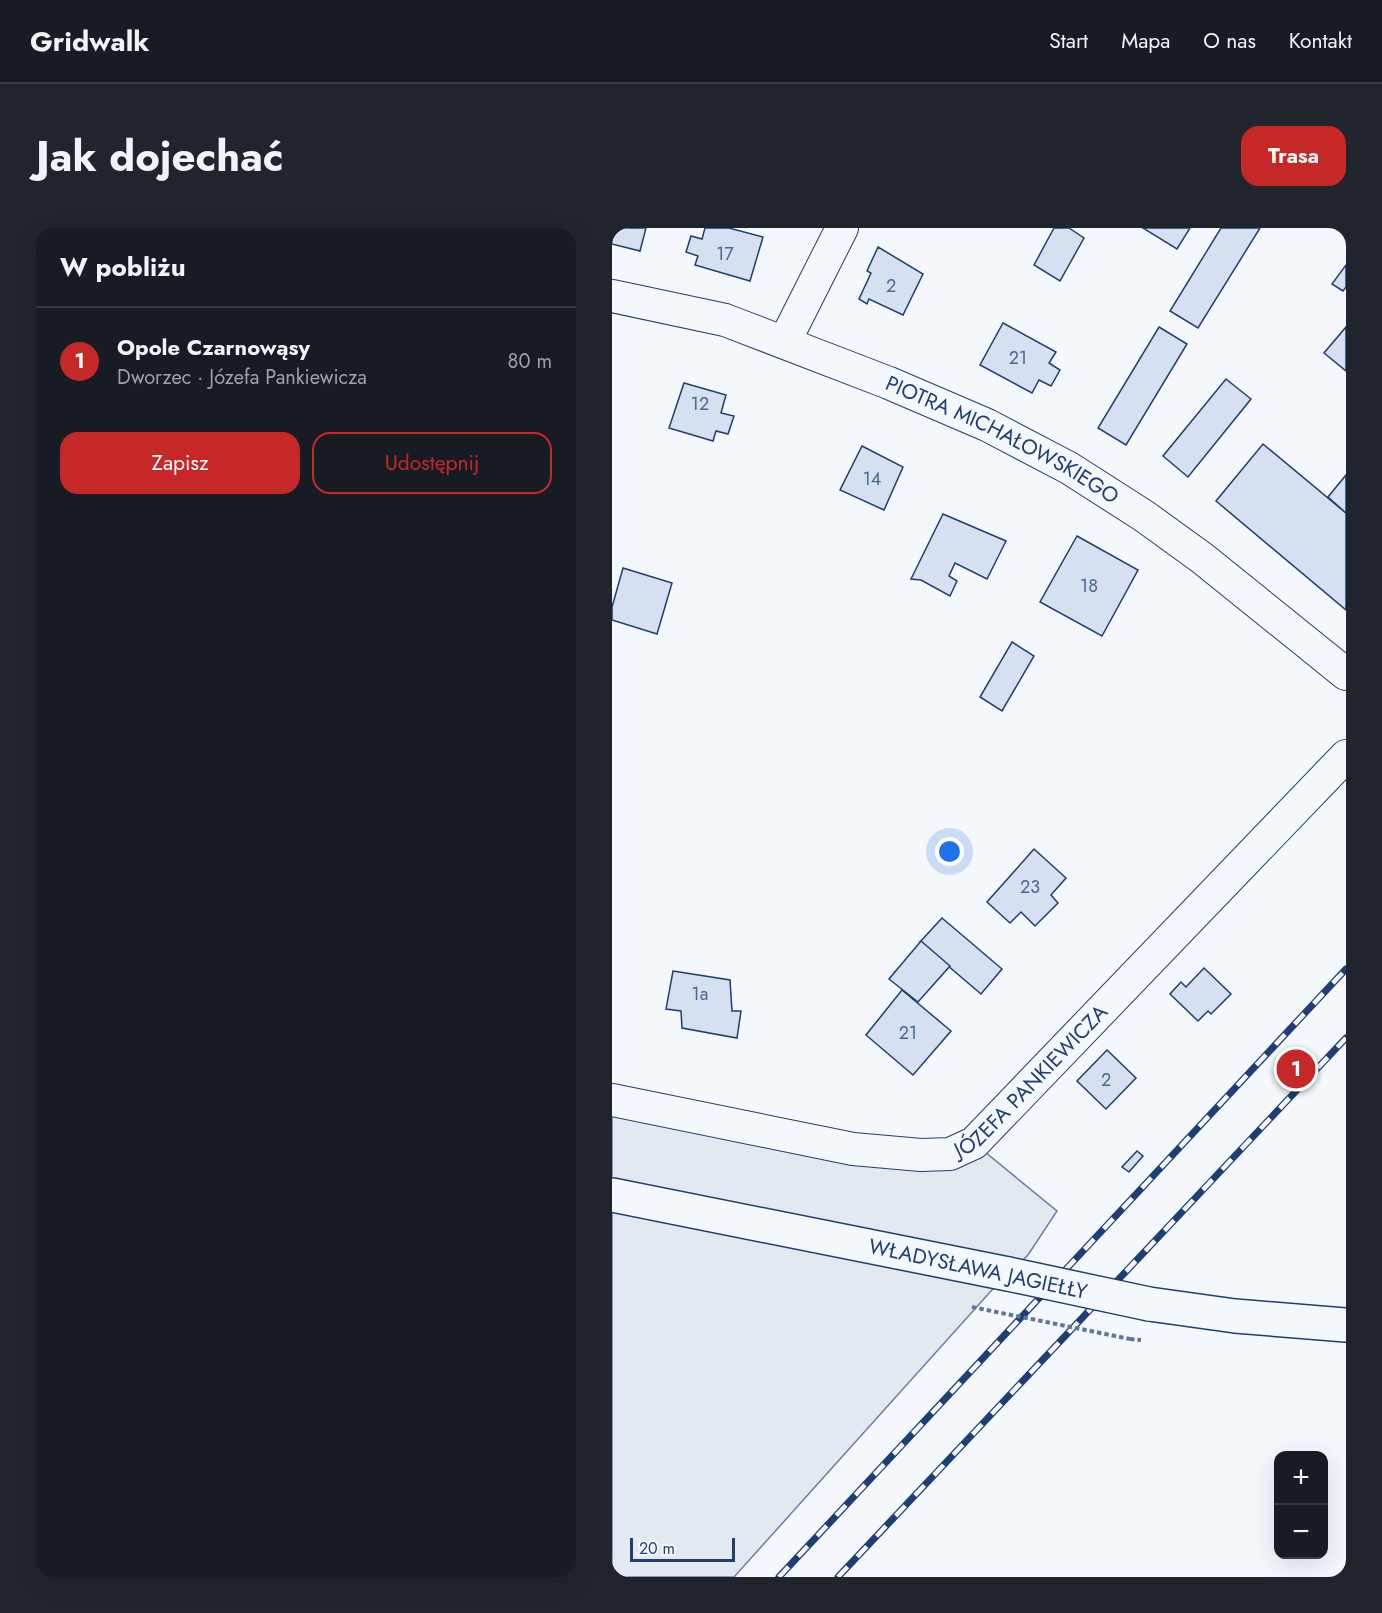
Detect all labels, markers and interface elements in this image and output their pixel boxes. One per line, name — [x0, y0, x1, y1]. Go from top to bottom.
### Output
text: Gridwalk — [30, 21, 149, 62]
text: Start — [1049, 26, 1088, 56]
text: Mapa — [1121, 26, 1170, 56]
text: O nas — [1203, 26, 1256, 56]
text: Kontakt — [1289, 26, 1352, 56]
text: Jak dojechać — [36, 126, 284, 187]
button: Trasa — [1241, 126, 1346, 186]
house number: 17 — [716, 241, 734, 267]
text: W pobliżu — [60, 248, 186, 286]
house number: 2 — [886, 273, 896, 299]
text: Opole Czarnowąsy — [117, 331, 310, 363]
house number: 21 — [1009, 345, 1027, 371]
text: 1 — [74, 347, 85, 376]
text: 80 m — [507, 347, 552, 376]
text: Dworzec · Józefa Pankiewicza — [117, 363, 367, 392]
street label: PIOTRA MICHAŁOWSKIEGO — [881, 368, 1125, 511]
house number: 12 — [691, 391, 709, 417]
button: Zapisz — [60, 432, 300, 494]
button: Udostępnij — [312, 432, 552, 494]
house number: 14 — [863, 466, 881, 492]
house number: 18 — [1080, 573, 1098, 599]
your location — [935, 837, 964, 866]
house number: 23 — [1020, 874, 1040, 900]
house number: 1a — [692, 981, 708, 1007]
street label: JÓZEFA PANKIEWICZA — [947, 998, 1115, 1166]
house number: 21 — [899, 1020, 917, 1046]
pin: 1 — [1276, 1046, 1316, 1092]
house number: 2 — [1101, 1067, 1111, 1093]
street label: WŁADYSŁAWA JAGIEŁŁY — [866, 1231, 1090, 1307]
map controls — [1274, 1451, 1328, 1559]
button: + — [1274, 1451, 1328, 1505]
button: − — [1274, 1505, 1328, 1559]
scale bar — [630, 1535, 735, 1562]
text: 20 m — [639, 1537, 675, 1560]

